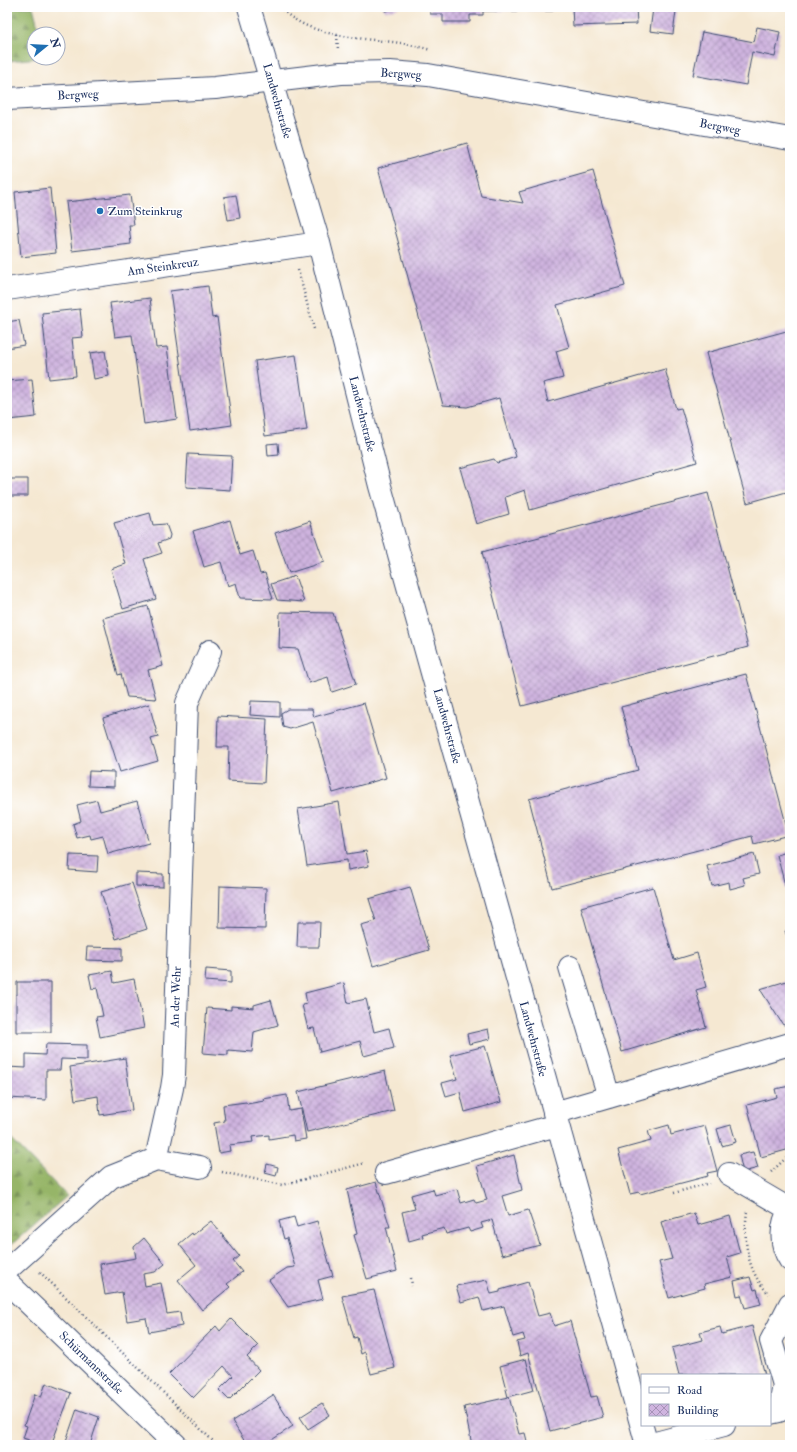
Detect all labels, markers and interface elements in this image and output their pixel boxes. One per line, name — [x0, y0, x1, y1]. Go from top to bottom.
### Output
north arrow — [26, 26, 66, 66]
text: N — [47, 35, 63, 51]
street label: Landwehrstraße — [259, 62, 295, 140]
street label: Bergweg — [380, 65, 423, 83]
street label: Bergweg — [57, 86, 100, 104]
street label: Bergweg — [698, 116, 743, 138]
place label: Zum Steinkrug — [108, 204, 183, 219]
marker: Zum Steinkrug — [95, 206, 105, 216]
street label: Am Steinkreuz — [125, 255, 200, 280]
street label: Landwehrstraße — [345, 375, 379, 453]
street label: Landwehrstraße — [430, 687, 464, 765]
street label: An der Wehr — [167, 966, 185, 1029]
street label: Landwehrstraße — [516, 1000, 550, 1078]
street label: Schürmannstraße — [56, 1328, 126, 1398]
legend — [641, 1374, 771, 1426]
text: Road — [677, 1383, 702, 1398]
text: Building — [677, 1403, 720, 1418]

